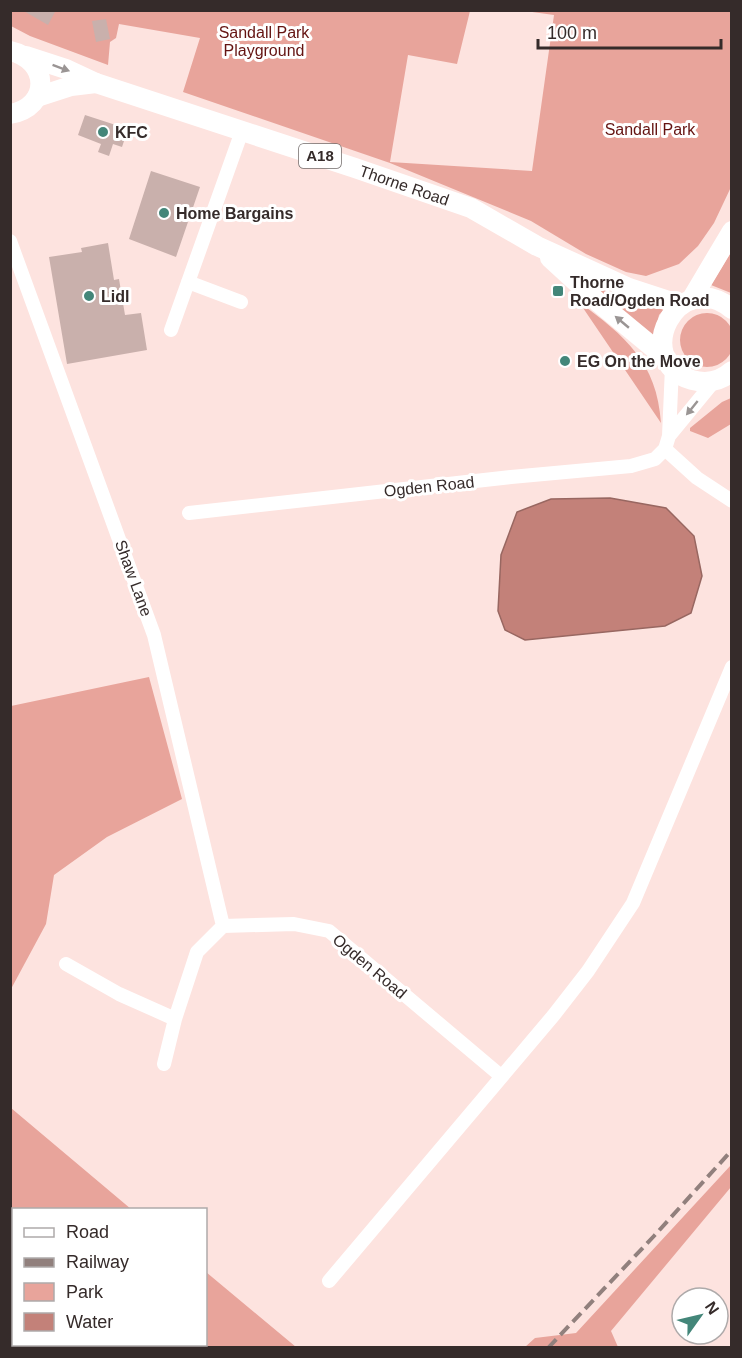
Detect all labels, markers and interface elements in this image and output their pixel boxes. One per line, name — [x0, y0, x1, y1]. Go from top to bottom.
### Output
scale bar — [538, 12, 721, 50]
text: 100 m — [547, 23, 597, 43]
park label: Sandall Park Playground — [219, 24, 310, 59]
one-way arrow — [52, 64, 70, 73]
park label: Sandall Park — [605, 121, 696, 138]
place label: KFC — [115, 124, 148, 141]
marker: KFC — [96, 125, 110, 139]
road number: A18 — [299, 144, 341, 168]
street label: Thorne Road — [357, 162, 451, 209]
place label: Home Bargains — [176, 205, 293, 222]
marker: Home Bargains — [157, 206, 171, 220]
place label: Thorne Road/Ogden Road — [570, 274, 710, 309]
marker: Thorne Road/Ogden Road — [551, 284, 565, 298]
place label: Lidl — [101, 288, 129, 305]
marker: Lidl — [82, 289, 96, 303]
one-way arrow — [615, 316, 630, 329]
place label: EG On the Move — [577, 353, 701, 370]
marker: EG On the Move — [558, 354, 572, 368]
one-way arrow — [687, 401, 699, 416]
street label: Ogden Road — [383, 473, 475, 500]
street label: Shaw Lane — [112, 538, 155, 619]
street label: Ogden Road — [329, 931, 410, 1002]
legend — [12, 1208, 207, 1346]
text: Road — [66, 1222, 109, 1242]
text: Railway — [66, 1252, 129, 1272]
text: Park — [66, 1282, 104, 1302]
north arrow — [670, 1286, 730, 1346]
text: N — [702, 1298, 722, 1317]
text: Water — [66, 1312, 113, 1332]

